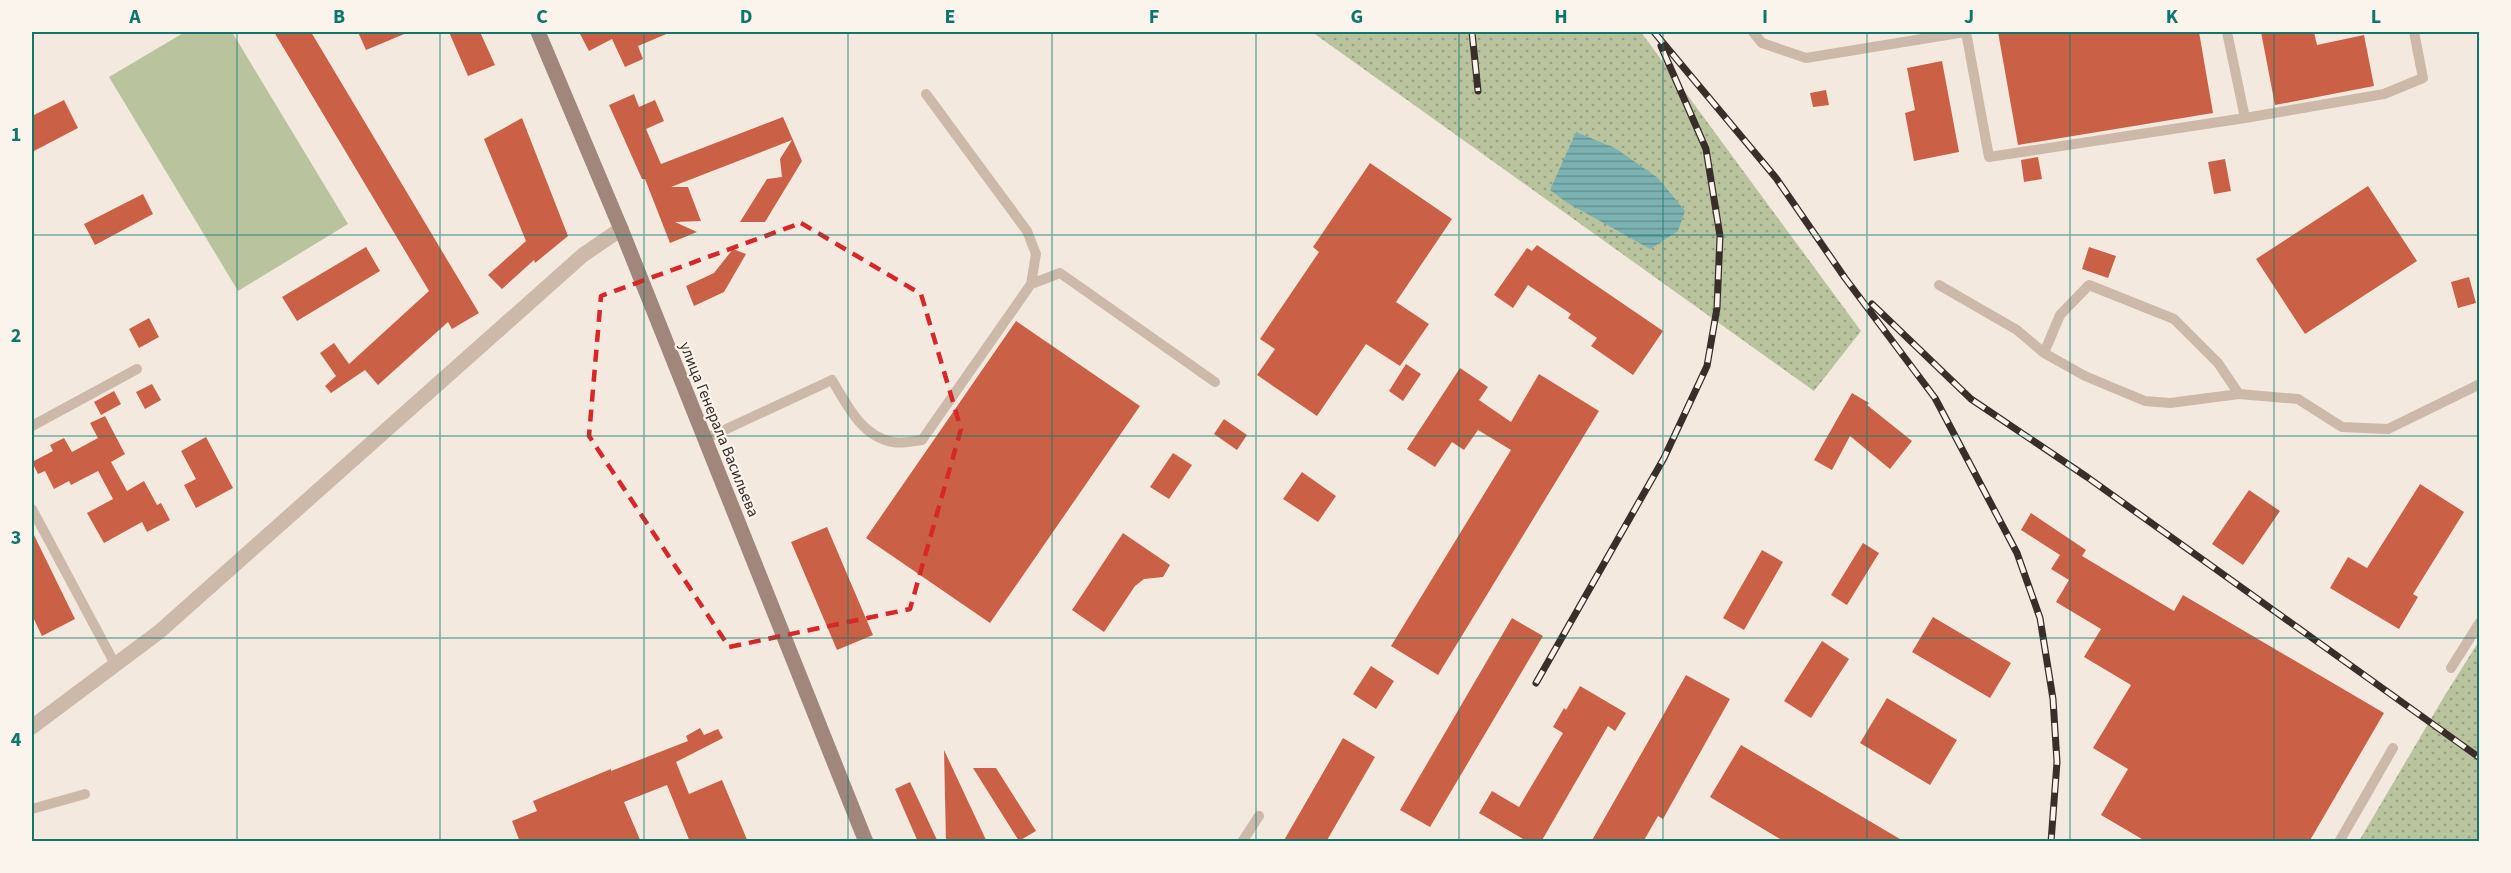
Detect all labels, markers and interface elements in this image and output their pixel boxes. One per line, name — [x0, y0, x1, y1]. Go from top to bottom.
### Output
text: A — [128, 3, 141, 31]
text: B — [333, 3, 345, 31]
text: C — [536, 3, 548, 31]
text: D — [740, 3, 752, 31]
text: E — [945, 3, 955, 31]
text: F — [1149, 3, 1159, 31]
text: G — [1351, 3, 1363, 31]
text: H — [1554, 3, 1568, 31]
text: I — [1762, 3, 1768, 31]
text: J — [1964, 3, 1974, 31]
text: K — [2166, 3, 2179, 31]
text: L — [2371, 3, 2381, 31]
text: 1 — [11, 121, 21, 149]
text: 2 — [11, 322, 21, 350]
street label: улица Генерала Васильева — [674, 339, 764, 520]
text: 3 — [11, 524, 21, 552]
text: 4 — [11, 726, 22, 754]

